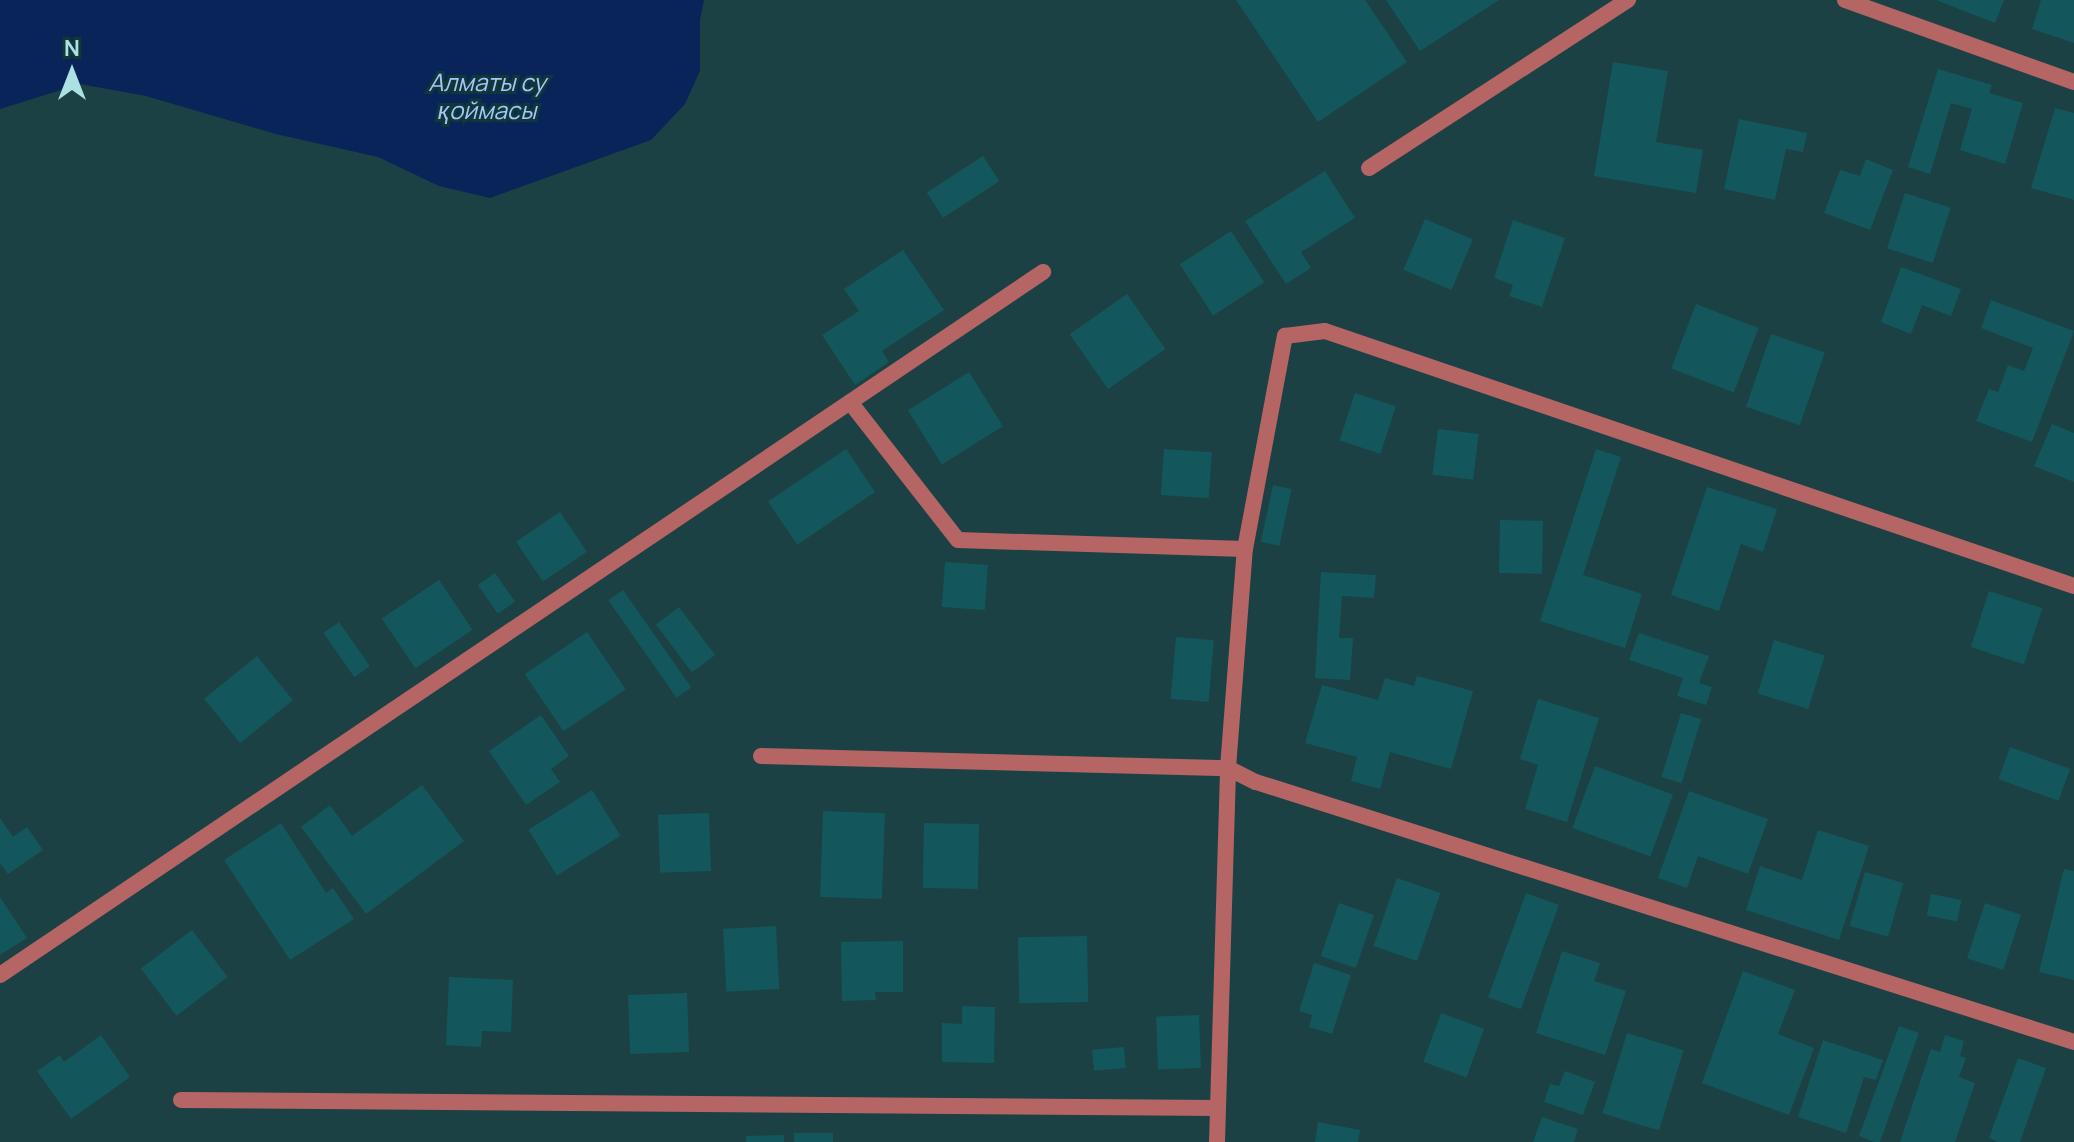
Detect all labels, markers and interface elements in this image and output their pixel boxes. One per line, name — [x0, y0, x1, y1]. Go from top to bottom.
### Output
north arrow — [32, 32, 112, 112]
text: N — [64, 33, 80, 63]
water label: Алматы су қоймасы — [428, 68, 546, 124]

